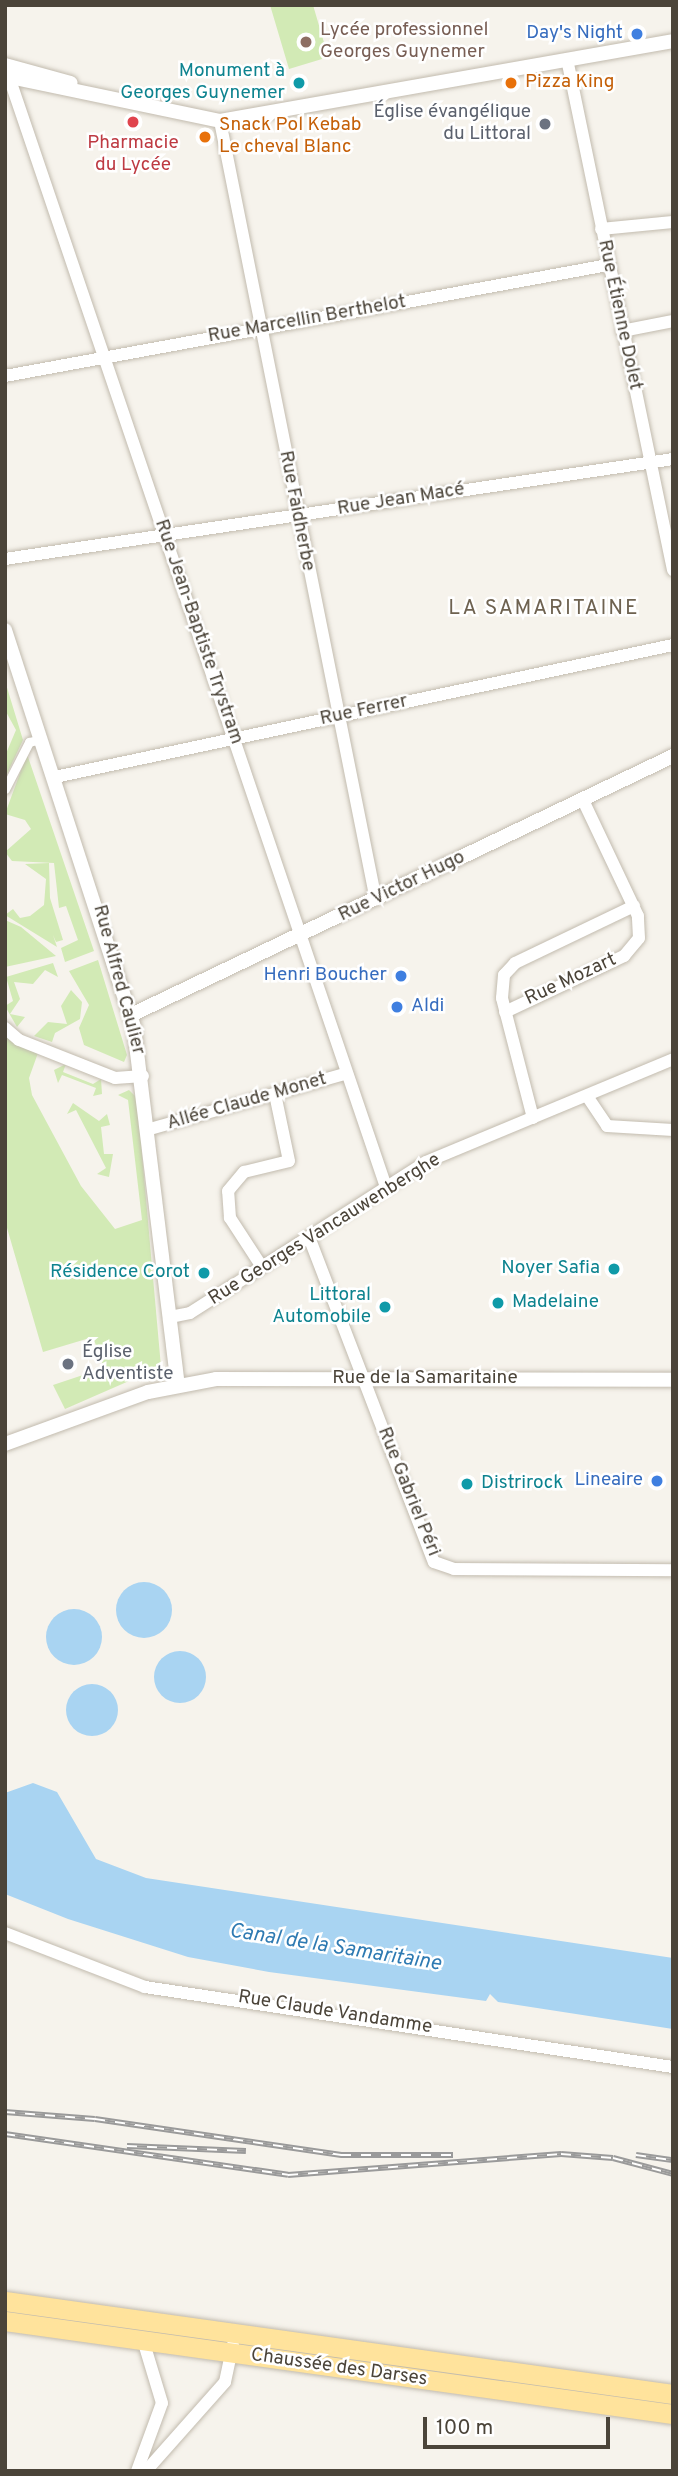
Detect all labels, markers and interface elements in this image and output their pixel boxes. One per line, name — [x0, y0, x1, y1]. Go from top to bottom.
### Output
place label: Lycée professionnel Georges Guynemer — [320, 20, 489, 64]
place label: Day's Night — [526, 23, 623, 45]
marker: Day's Night — [629, 26, 645, 42]
marker: Lycée professionnel Georges Guynemer — [298, 34, 314, 50]
place label: Monument à Georges Guynemer — [120, 61, 285, 105]
place label: Pizza King — [525, 72, 614, 94]
marker: Monument à Georges Guynemer — [291, 75, 307, 91]
marker: Pizza King — [503, 75, 519, 91]
place label: Église évangélique du Littoral — [373, 102, 531, 146]
marker: Pharmacie du Lycée — [125, 114, 141, 130]
place label: Snack Pol Kebab Le cheval Blanc — [219, 115, 361, 159]
marker: Église évangélique du Littoral — [537, 116, 553, 132]
marker: Snack Pol Kebab Le cheval Blanc — [197, 129, 213, 145]
place label: Pharmacie du Lycée — [87, 133, 179, 177]
street label: Rue Étienne Dolet — [592, 238, 646, 392]
street label: Rue Marcellin Berthelot — [206, 291, 408, 349]
street label: Rue Faidherbe — [273, 449, 319, 573]
street label: Rue Jean Macé — [336, 479, 466, 521]
street label: Rue Jean-Baptiste Trystram — [149, 516, 247, 748]
district label: LA SAMARITAINE — [450, 596, 638, 622]
street label: Rue Ferrer — [318, 691, 410, 731]
street label: Rue Victor Hugo — [335, 846, 469, 928]
street label: Rue Alfred Caulier — [87, 902, 149, 1058]
street label: Rue Mozart — [522, 949, 620, 1011]
place label: Henri Boucher — [264, 965, 387, 987]
marker: Henri Boucher — [393, 968, 409, 984]
place label: Aldi — [411, 996, 444, 1018]
marker: Aldi — [389, 999, 405, 1015]
street label: Allée Claude Monet — [165, 1068, 329, 1136]
street label: Rue Georges Vancauwenberghe — [205, 1149, 445, 1311]
place label: Noyer Safia — [501, 1258, 600, 1280]
marker: Noyer Safia — [606, 1261, 622, 1277]
place label: Résidence Corot — [50, 1262, 190, 1284]
marker: Résidence Corot — [196, 1265, 212, 1281]
place label: Littoral Automobile — [272, 1285, 371, 1329]
place label: Madelaine — [512, 1292, 599, 1314]
marker: Madelaine — [490, 1295, 506, 1311]
marker: Littoral Automobile — [377, 1299, 393, 1315]
place label: Église Adventiste — [82, 1342, 173, 1386]
marker: Église Adventiste — [60, 1356, 76, 1372]
street label: Rue de la Samaritaine — [332, 1368, 518, 1390]
street label: Rue Gabriel Péri — [372, 1424, 444, 1560]
place label: Lineaire — [574, 1470, 643, 1492]
place label: Distrirock — [481, 1473, 563, 1495]
marker: Lineaire — [649, 1473, 665, 1489]
marker: Distrirock — [459, 1476, 475, 1492]
water label: Canal de la Samaritaine — [227, 1919, 443, 1977]
street label: Rue Claude Vandamme — [236, 1986, 434, 2040]
street label: Chaussée des Darses — [249, 2344, 429, 2392]
scale bar — [426, 2402, 613, 2446]
text: 100 m — [436, 2415, 493, 2442]

